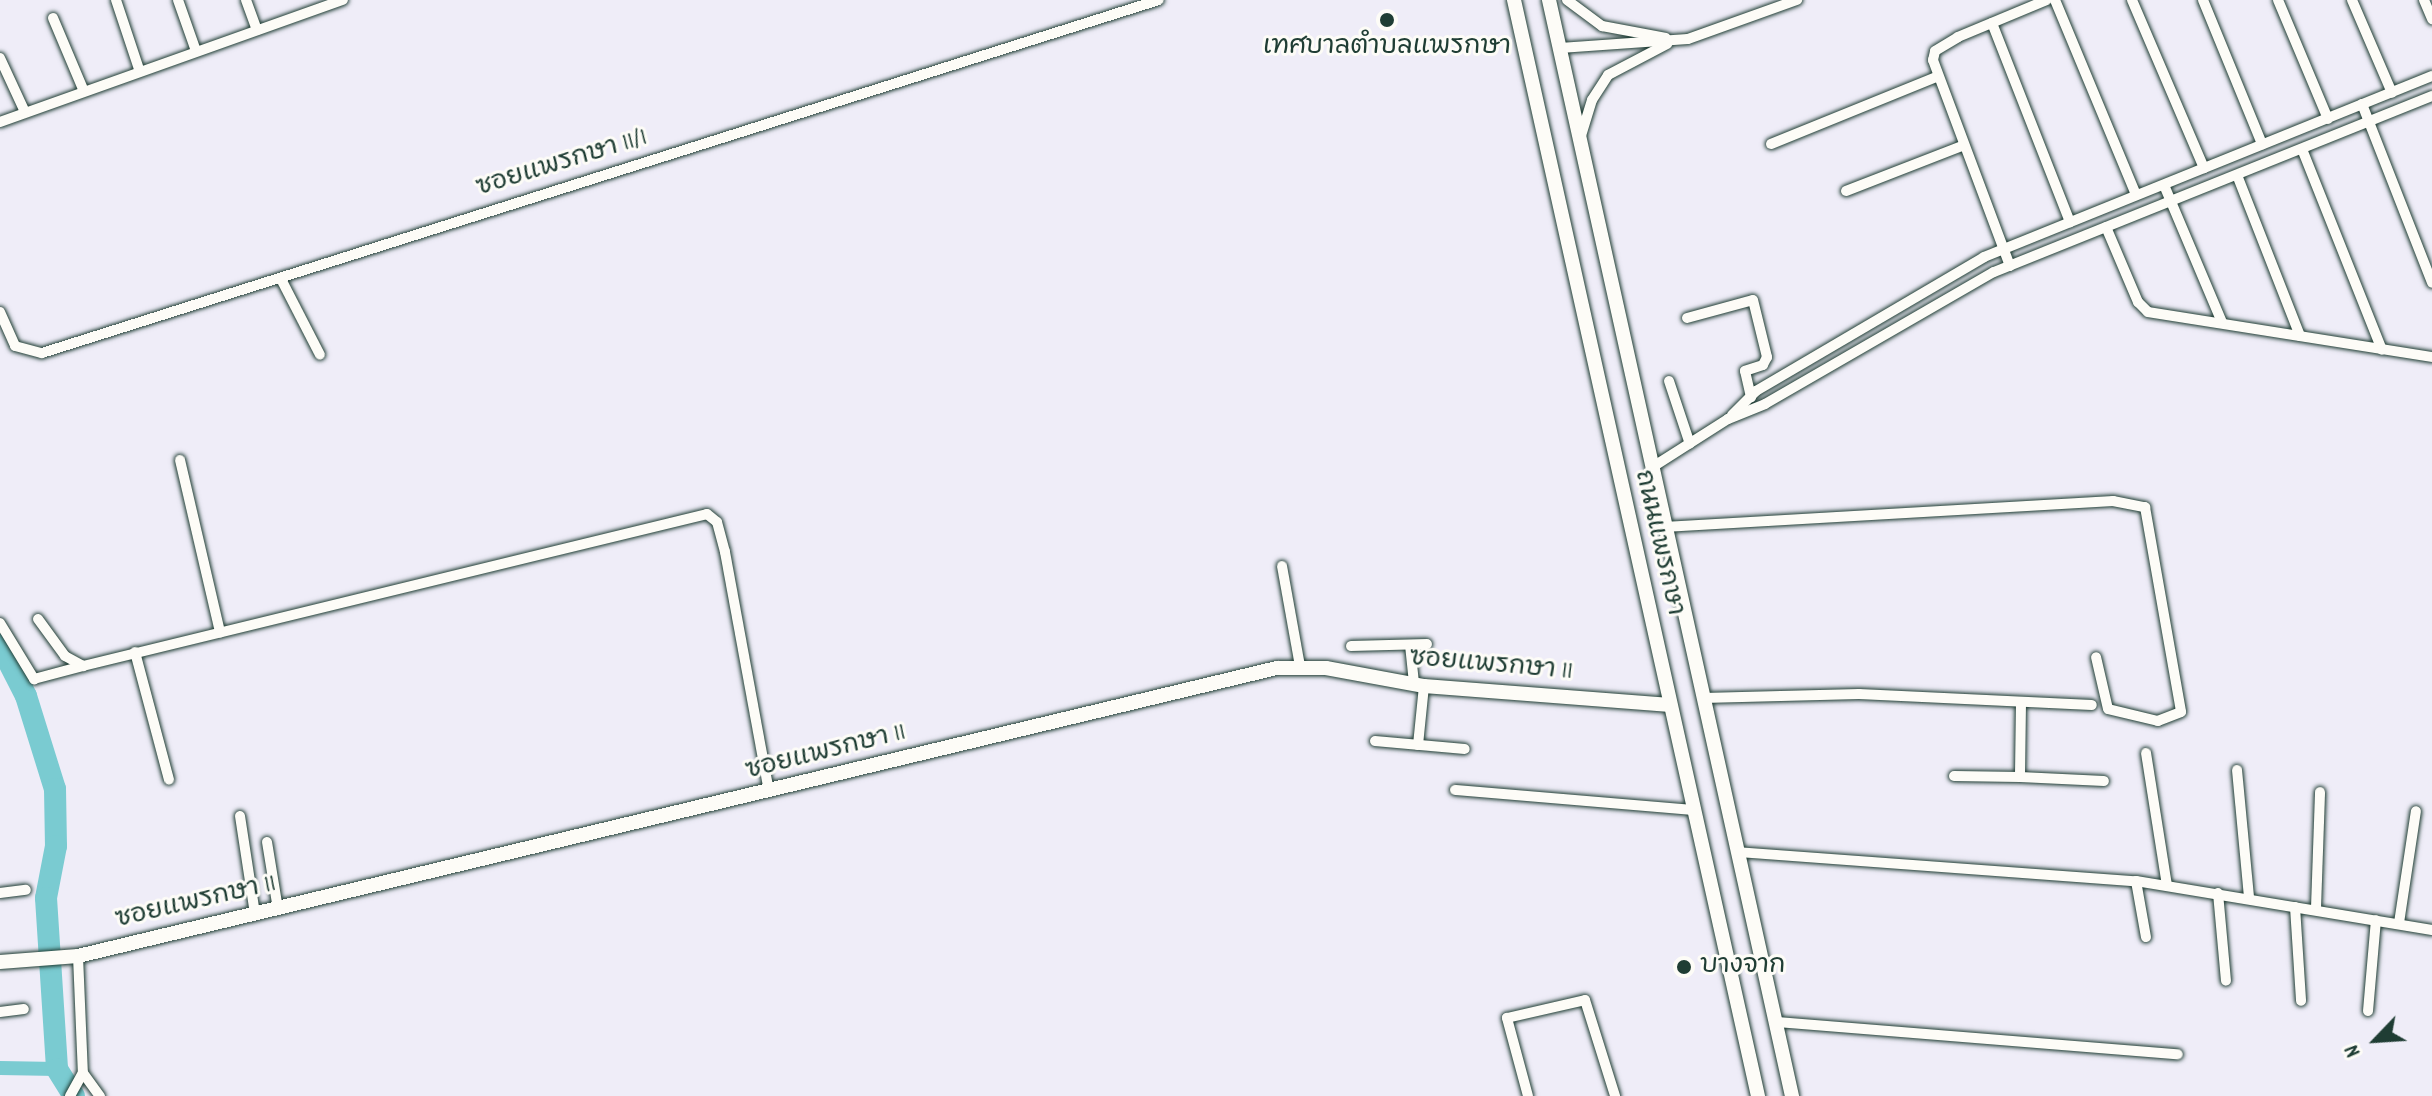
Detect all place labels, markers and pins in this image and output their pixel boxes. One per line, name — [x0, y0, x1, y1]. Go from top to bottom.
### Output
marker: เทศบาลตำบลแพรกษา — [1378, 11, 1396, 29]
place label: เทศบาลตำบลแพรกษา — [1263, 32, 1511, 64]
place label: บางจาก — [1700, 951, 1786, 983]
marker: บางจาก — [1675, 958, 1693, 976]

